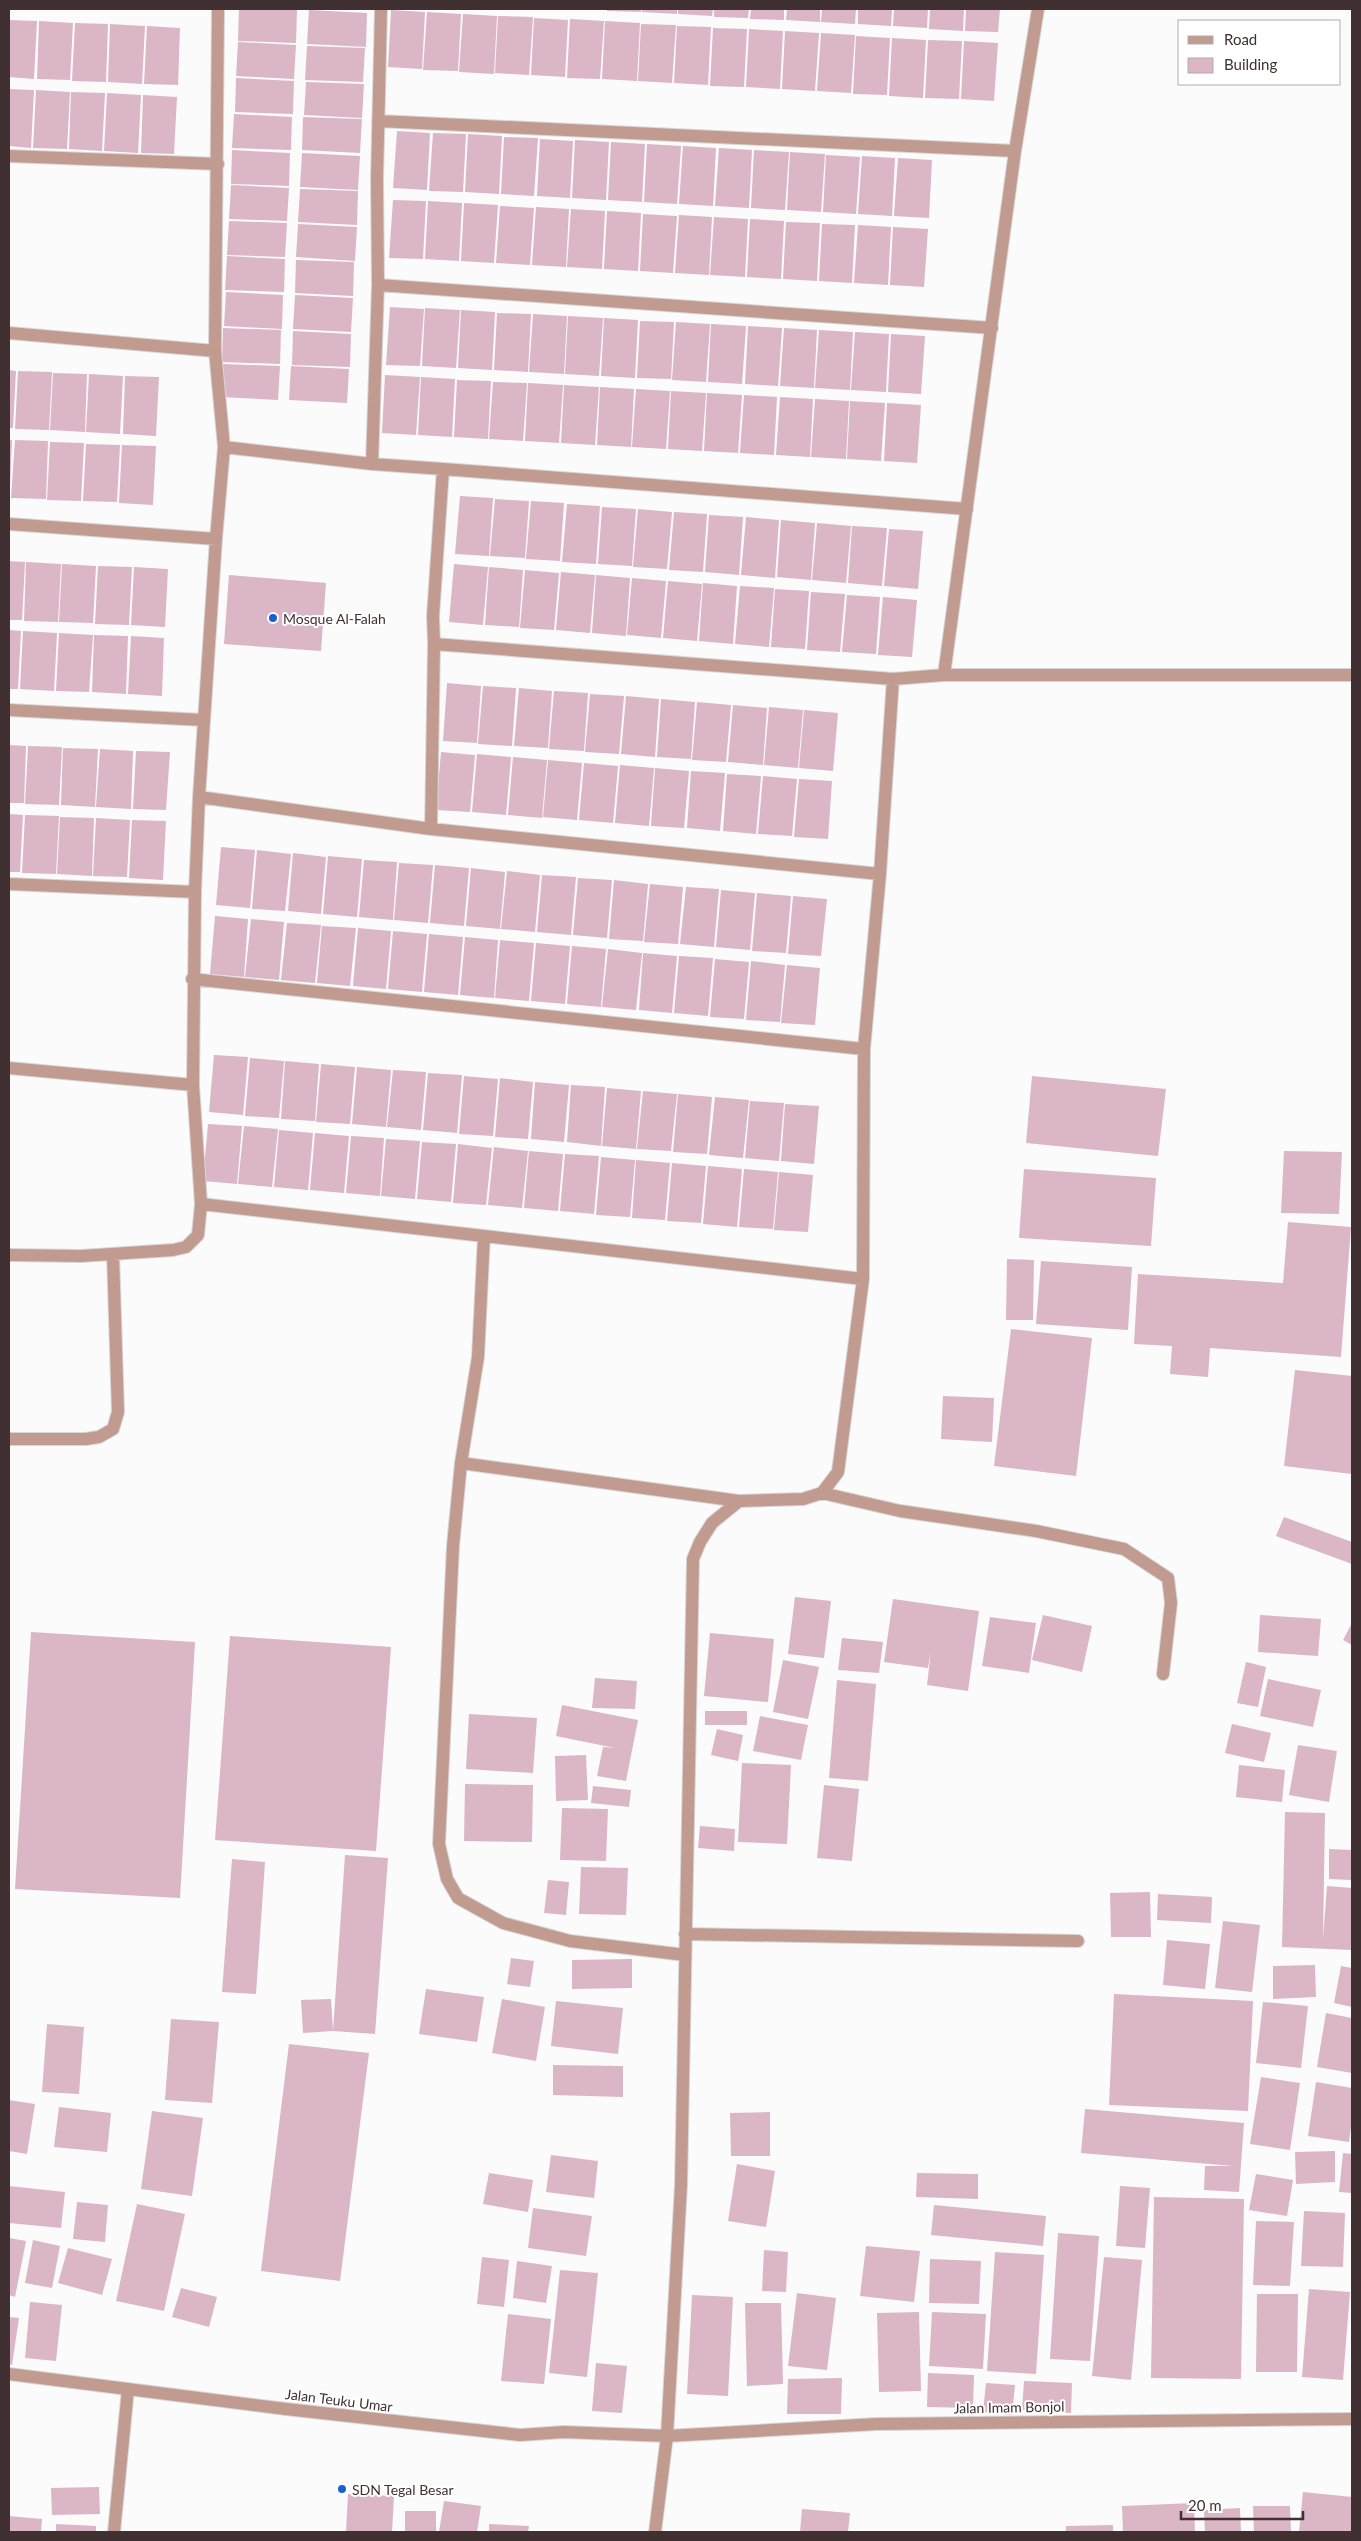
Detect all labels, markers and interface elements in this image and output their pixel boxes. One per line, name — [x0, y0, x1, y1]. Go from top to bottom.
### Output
legend — [1178, 20, 1341, 85]
text: Road — [1224, 30, 1257, 48]
text: Building — [1224, 55, 1277, 73]
place label: Mosque Al-Falah — [283, 610, 386, 627]
marker: Mosque Al-Falah — [267, 612, 279, 624]
street label: Jalan Teuku Umar — [284, 2385, 394, 2415]
street label: Jalan Imam Bonjol — [953, 2398, 1065, 2416]
place label: SDN Tegal Besar — [352, 2481, 454, 2498]
marker: SDN Tegal Besar — [336, 2483, 348, 2495]
scale bar — [1181, 2488, 1304, 2520]
text: 20 m — [1188, 2496, 1222, 2514]

